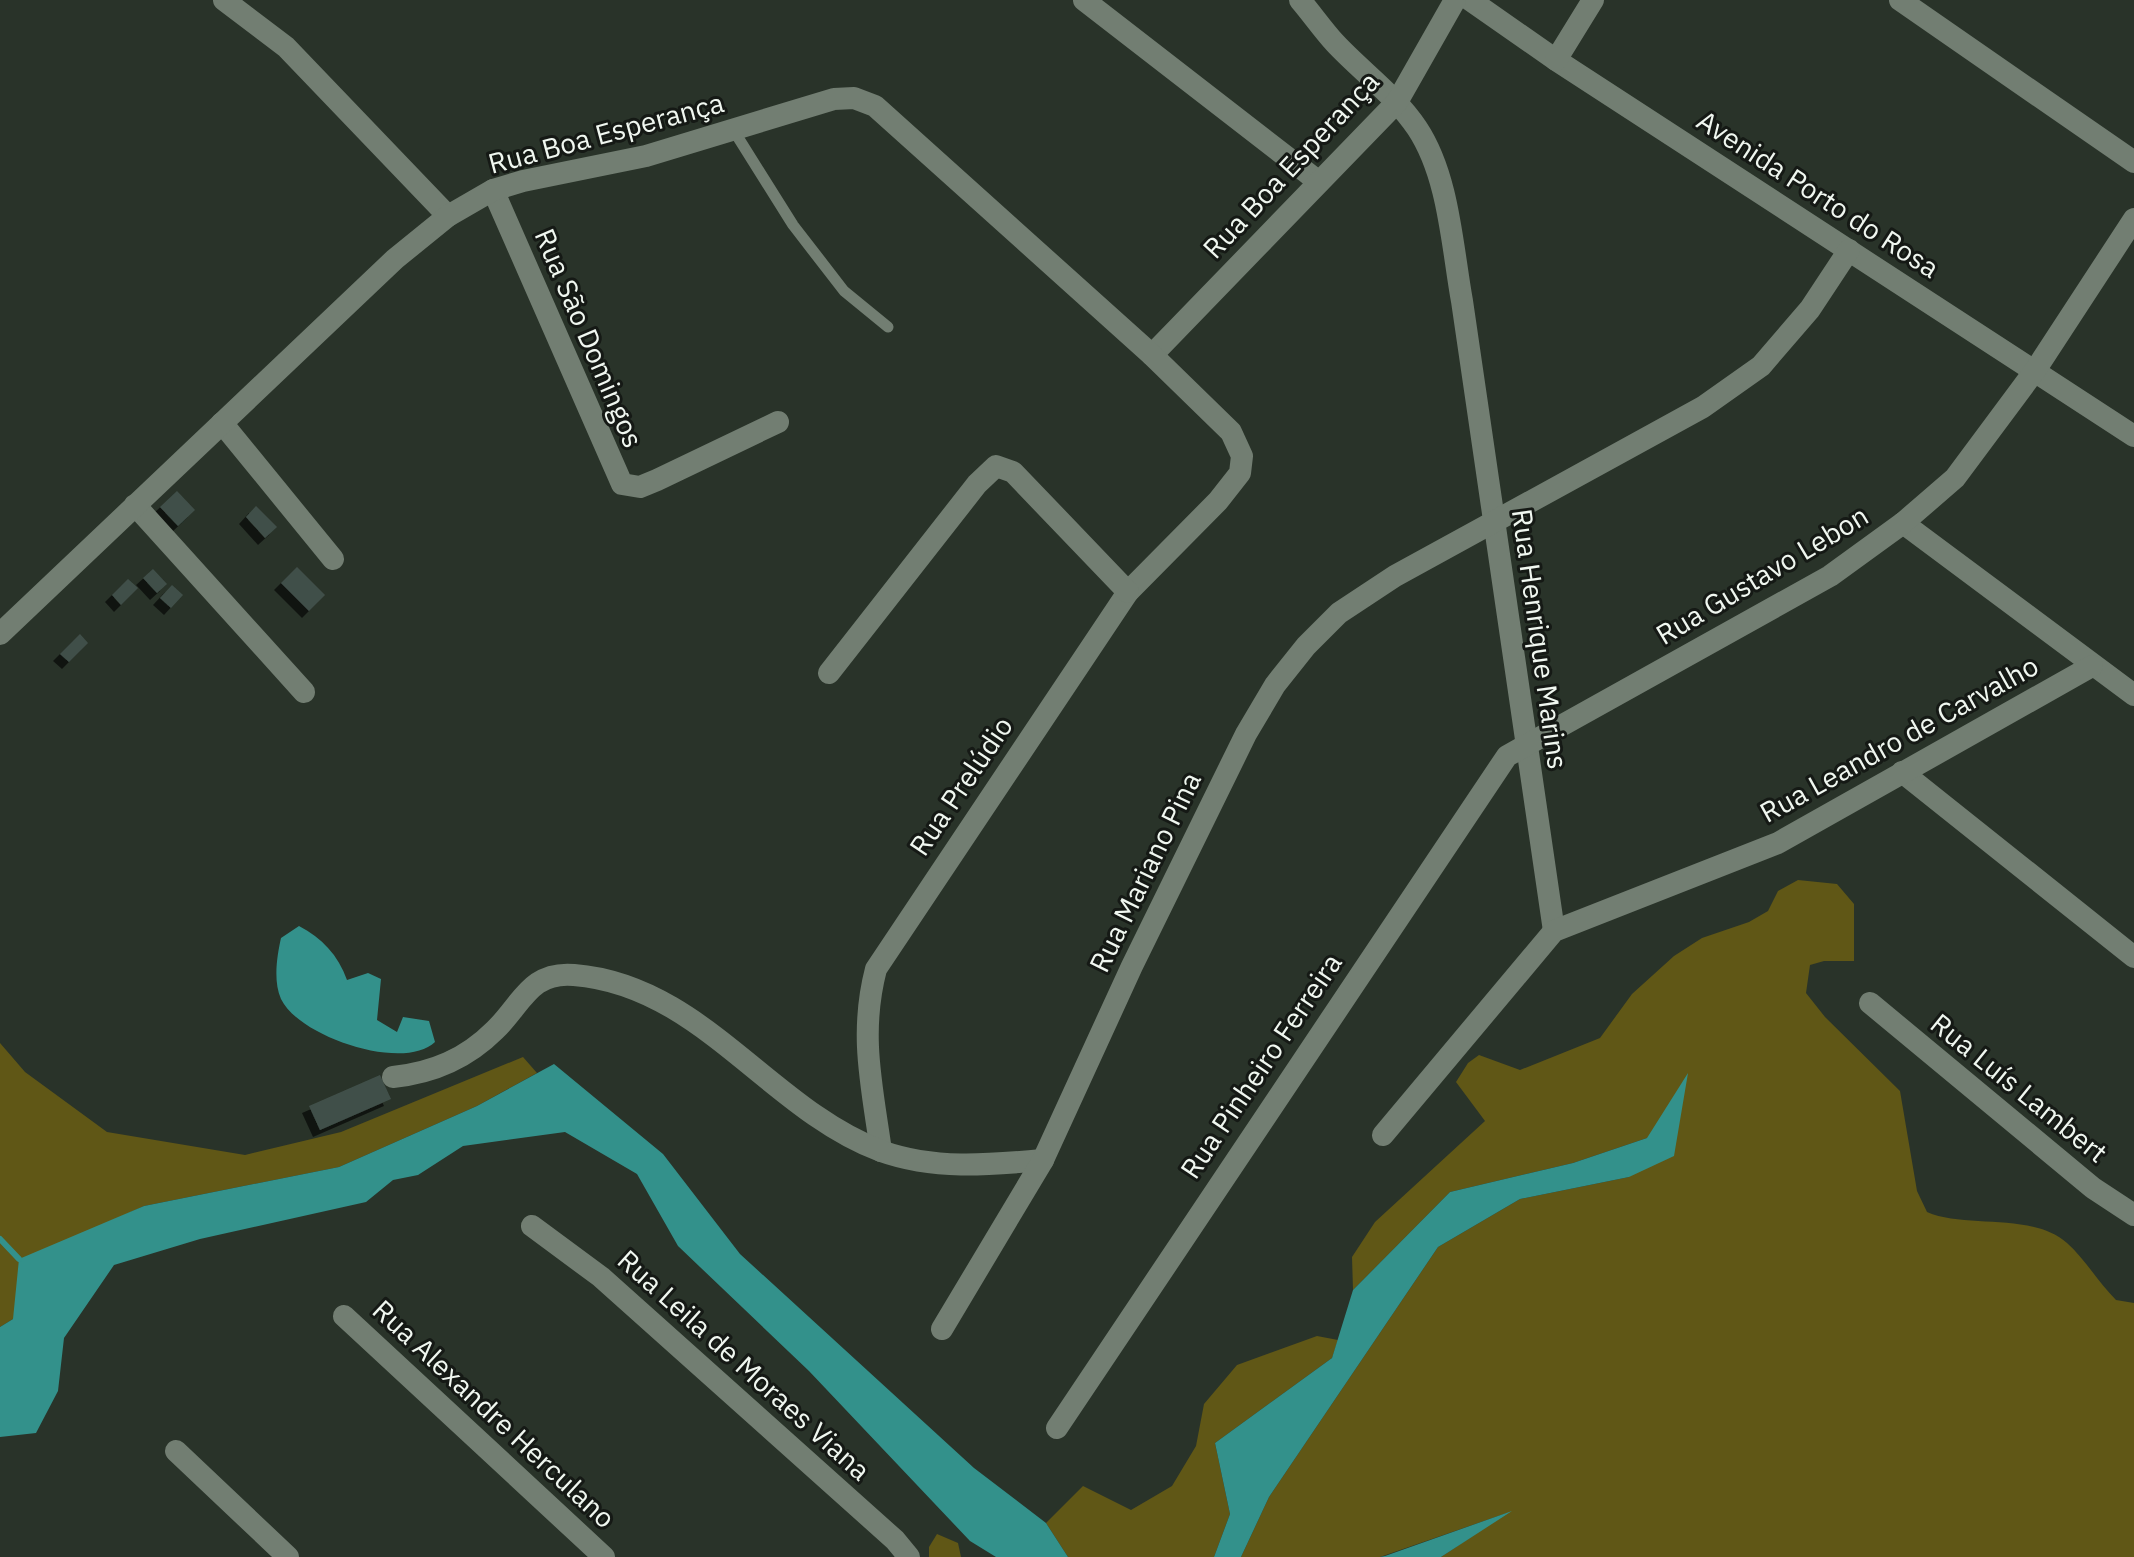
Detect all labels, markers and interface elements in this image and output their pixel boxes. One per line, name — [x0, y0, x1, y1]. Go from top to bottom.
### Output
street label: Rua Boa Esperança — [1194, 63, 1387, 266]
street label: Rua Boa Esperança — [484, 83, 728, 182]
street label: Avenida Porto do Rosa — [1690, 101, 1947, 286]
street label: Rua São Domingos — [527, 223, 652, 453]
street label: Rua Gustavo Lebon — [1649, 497, 1875, 653]
street label: Rua Henrique Marins — [1504, 506, 1577, 771]
street label: Rua Leandro de Carvalho — [1753, 647, 2045, 831]
street label: Rua Prelúdio — [901, 709, 1021, 862]
street label: Rua Mariano Pina — [1080, 766, 1209, 978]
street label: Rua Pinheiro Ferreira — [1171, 946, 1350, 1186]
street label: Rua Luís Lambert — [1923, 1005, 2115, 1170]
street label: Rua Leila de Moraes Viana — [610, 1241, 879, 1488]
street label: Rua Alexandre Herculano — [365, 1291, 624, 1536]

